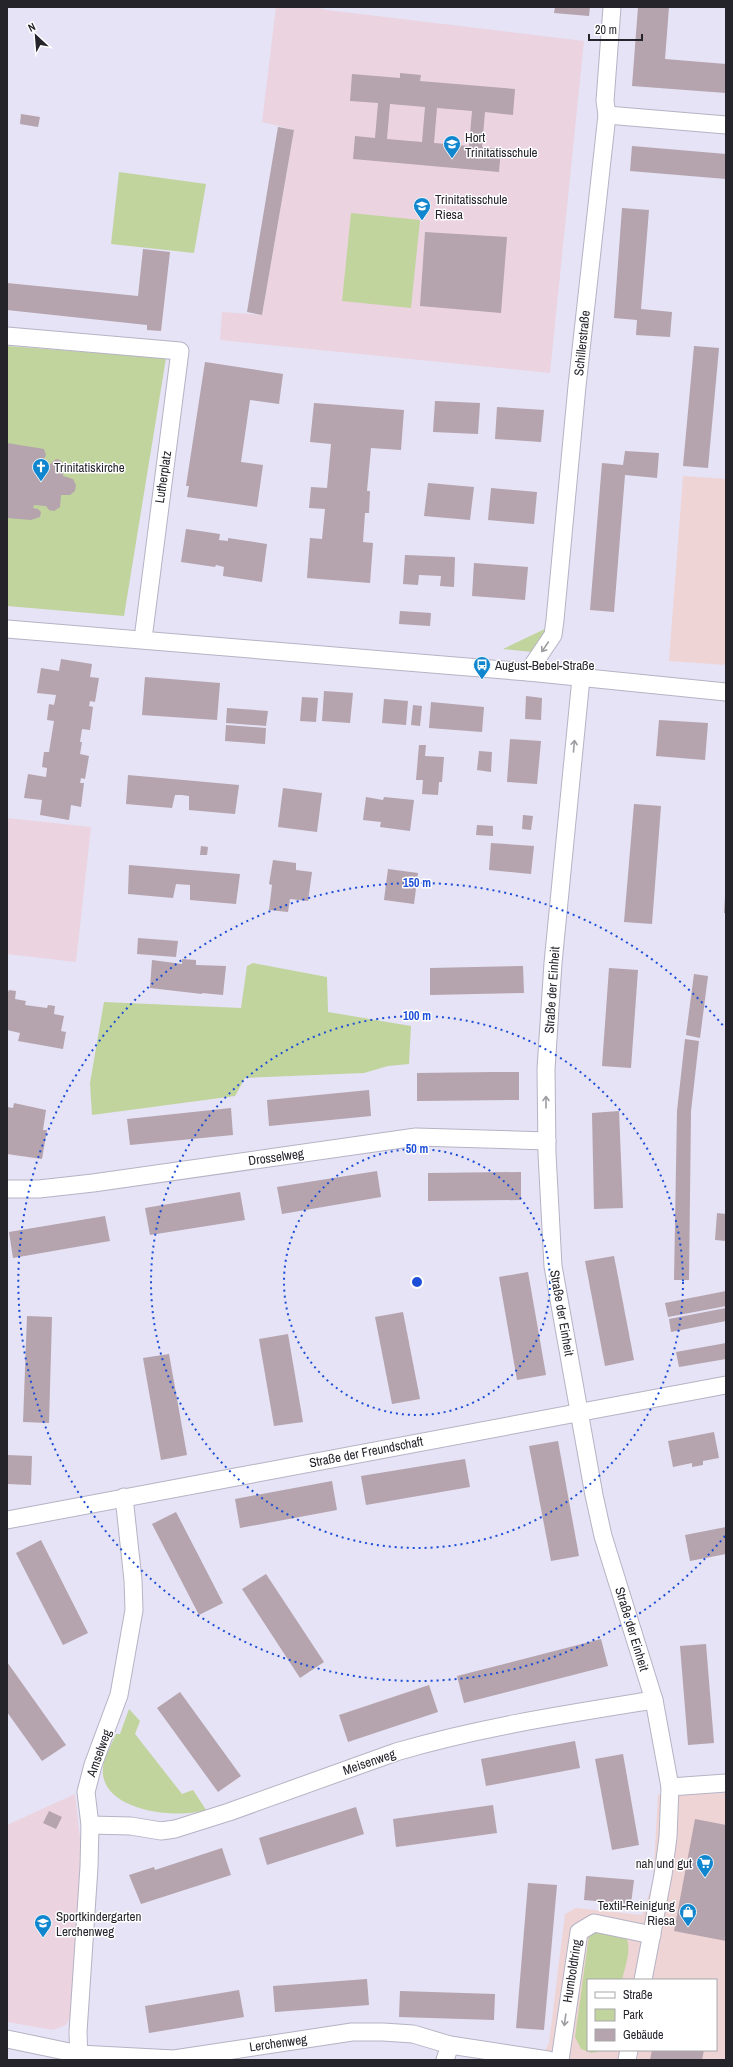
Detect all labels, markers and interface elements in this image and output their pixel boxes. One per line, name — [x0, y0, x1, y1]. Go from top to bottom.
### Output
north arrow — [16, 16, 56, 56]
scale bar — [589, 16, 642, 42]
text: N — [26, 19, 38, 35]
text: 20 m — [595, 22, 617, 38]
place label: Hort Trinitatisschule — [465, 129, 538, 161]
school or university icon: Hort Trinitatisschule — [442, 134, 462, 159]
place label: Trinitatisschule Riesa — [435, 191, 508, 223]
school or university icon: Trinitatisschule Riesa — [412, 196, 432, 221]
street label: Schillerstraße — [570, 309, 594, 377]
street label: Lutherplatz — [151, 450, 175, 504]
church icon: Trinitatiskirche — [31, 457, 51, 482]
place label: Trinitatiskirche — [54, 459, 125, 476]
one-way arrow — [541, 641, 549, 652]
bus stop icon: August-Bebel-Straße — [472, 655, 492, 680]
place label: August-Bebel-Straße — [494, 657, 595, 674]
one-way arrow — [570, 740, 578, 753]
text: 150 m — [403, 875, 431, 891]
street label: Straße der Einheit — [540, 946, 564, 1034]
text: 100 m — [403, 1008, 431, 1024]
one-way arrow — [542, 1096, 550, 1109]
text: 50 m — [406, 1141, 428, 1157]
street label: Drosselweg — [247, 1145, 305, 1169]
street label: Straße der Einheit — [546, 1269, 578, 1357]
centre of rings — [410, 1275, 424, 1289]
street label: Straße der Freundschaft — [308, 1433, 424, 1471]
street label: Straße der Einheit — [611, 1585, 653, 1673]
street label: Amselweg — [82, 1727, 115, 1780]
street label: Meisenweg — [340, 1745, 398, 1779]
supermarket icon: nah und gut — [695, 1853, 715, 1878]
place label: nah und gut — [636, 1855, 692, 1872]
place label: Textil-Reinigung Riesa — [597, 1897, 675, 1929]
shop icon: Textil-Reinigung Riesa — [678, 1902, 698, 1927]
place label: Sportkindergarten Lerchenweg — [56, 1908, 141, 1940]
school or university icon: Sportkindergarten Lerchenweg — [33, 1913, 53, 1938]
street label: Humboldtring — [559, 1938, 585, 2004]
legend — [587, 1979, 717, 2051]
text: Straße — [623, 1987, 653, 2003]
text: Park — [623, 2007, 643, 2023]
one-way arrow — [561, 2013, 569, 2026]
text: Gebäude — [623, 2027, 664, 2043]
street label: Lerchenweg — [248, 2031, 308, 2055]

